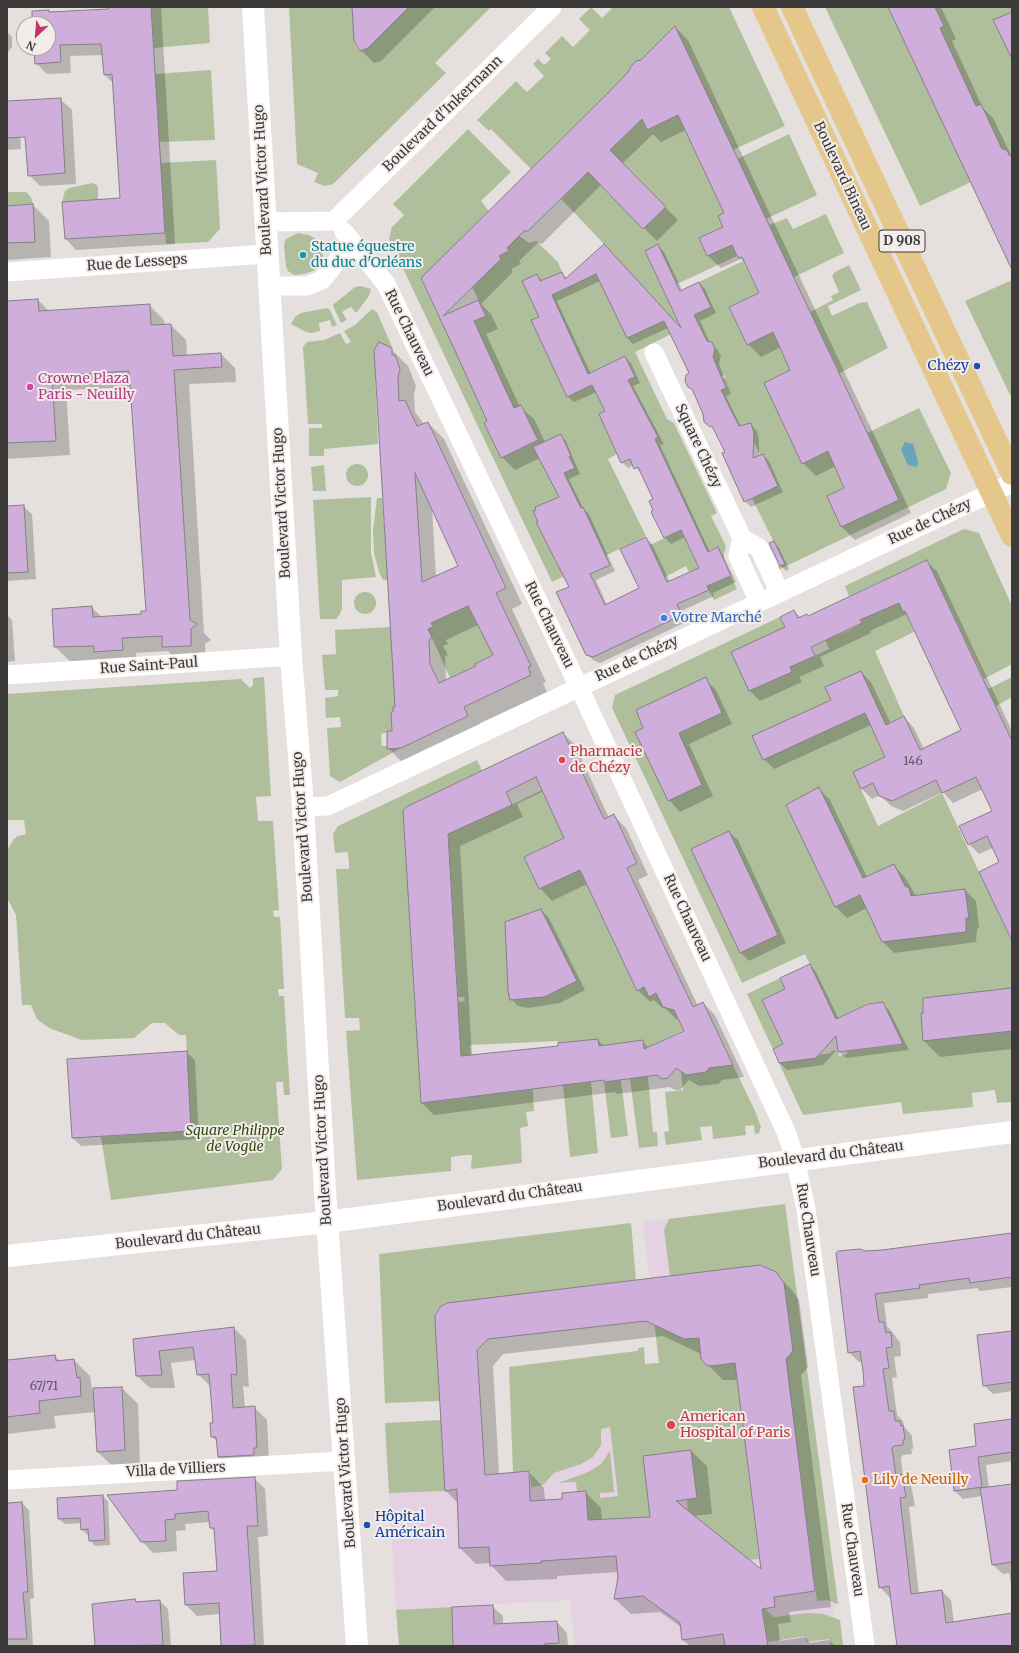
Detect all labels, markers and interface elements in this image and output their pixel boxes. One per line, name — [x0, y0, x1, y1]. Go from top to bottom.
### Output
north arrow — [16, 16, 56, 56]
text: N — [24, 38, 38, 54]
street label: Boulevard d'Inkermann — [380, 52, 506, 176]
street label: Boulevard Victor Hugo — [251, 104, 275, 256]
street label: Boulevard Bineau — [809, 119, 875, 233]
road number: D 908 — [879, 230, 925, 252]
place label: Statue équestre du duc d'Orléans — [311, 239, 422, 272]
marker: Statue équestre du duc d'Orléans — [298, 250, 308, 260]
street label: Rue de Lesseps — [86, 251, 188, 275]
street label: Rue Chauveau — [381, 287, 437, 379]
place label: Chézy — [928, 358, 969, 374]
marker: Chézy — [972, 361, 982, 371]
place label: Crowne Plaza Paris - Neuilly — [38, 371, 135, 404]
marker: Crowne Plaza Paris - Neuilly — [25, 382, 35, 392]
street label: Square Chézy — [671, 401, 725, 491]
street label: Boulevard Victor Hugo — [270, 427, 294, 579]
street label: Rue de Chézy — [886, 495, 974, 549]
street label: Rue Chauveau — [521, 579, 577, 671]
place label: Votre Marché — [672, 610, 762, 626]
marker: Votre Marché — [659, 613, 669, 623]
street label: Rue de Chézy — [593, 632, 681, 686]
street label: Rue Saint-Paul — [99, 654, 199, 678]
place label: Pharmacie de Chézy — [570, 744, 642, 776]
street label: Boulevard Victor Hugo — [289, 751, 317, 903]
marker: Pharmacie de Chézy — [557, 755, 567, 765]
house number: 146 — [903, 755, 923, 769]
street label: Rue Chauveau — [659, 872, 715, 964]
street label: Boulevard Victor Hugo — [311, 1074, 335, 1226]
park label: Square Philippe de Vogüe — [185, 1123, 285, 1156]
street label: Boulevard du Château — [757, 1138, 905, 1172]
street label: Boulevard du Château — [436, 1179, 584, 1215]
street label: Rue Chauveau — [792, 1182, 824, 1278]
street label: Boulevard du Château — [114, 1221, 262, 1253]
house number: 67/71 — [30, 1380, 58, 1394]
street label: Boulevard Victor Hugo — [332, 1397, 360, 1549]
place label: American Hospital of Paris — [680, 1409, 790, 1442]
marker: American Hospital of Paris — [665, 1419, 677, 1431]
street label: Villa de Villiers — [126, 1459, 226, 1481]
place label: Lily de Neuilly — [873, 1472, 969, 1488]
marker: Lily de Neuilly — [860, 1475, 870, 1485]
street label: Rue Chauveau — [837, 1502, 867, 1598]
place label: Hôpital Américain — [375, 1509, 445, 1542]
marker: Hôpital Américain — [362, 1520, 372, 1530]

